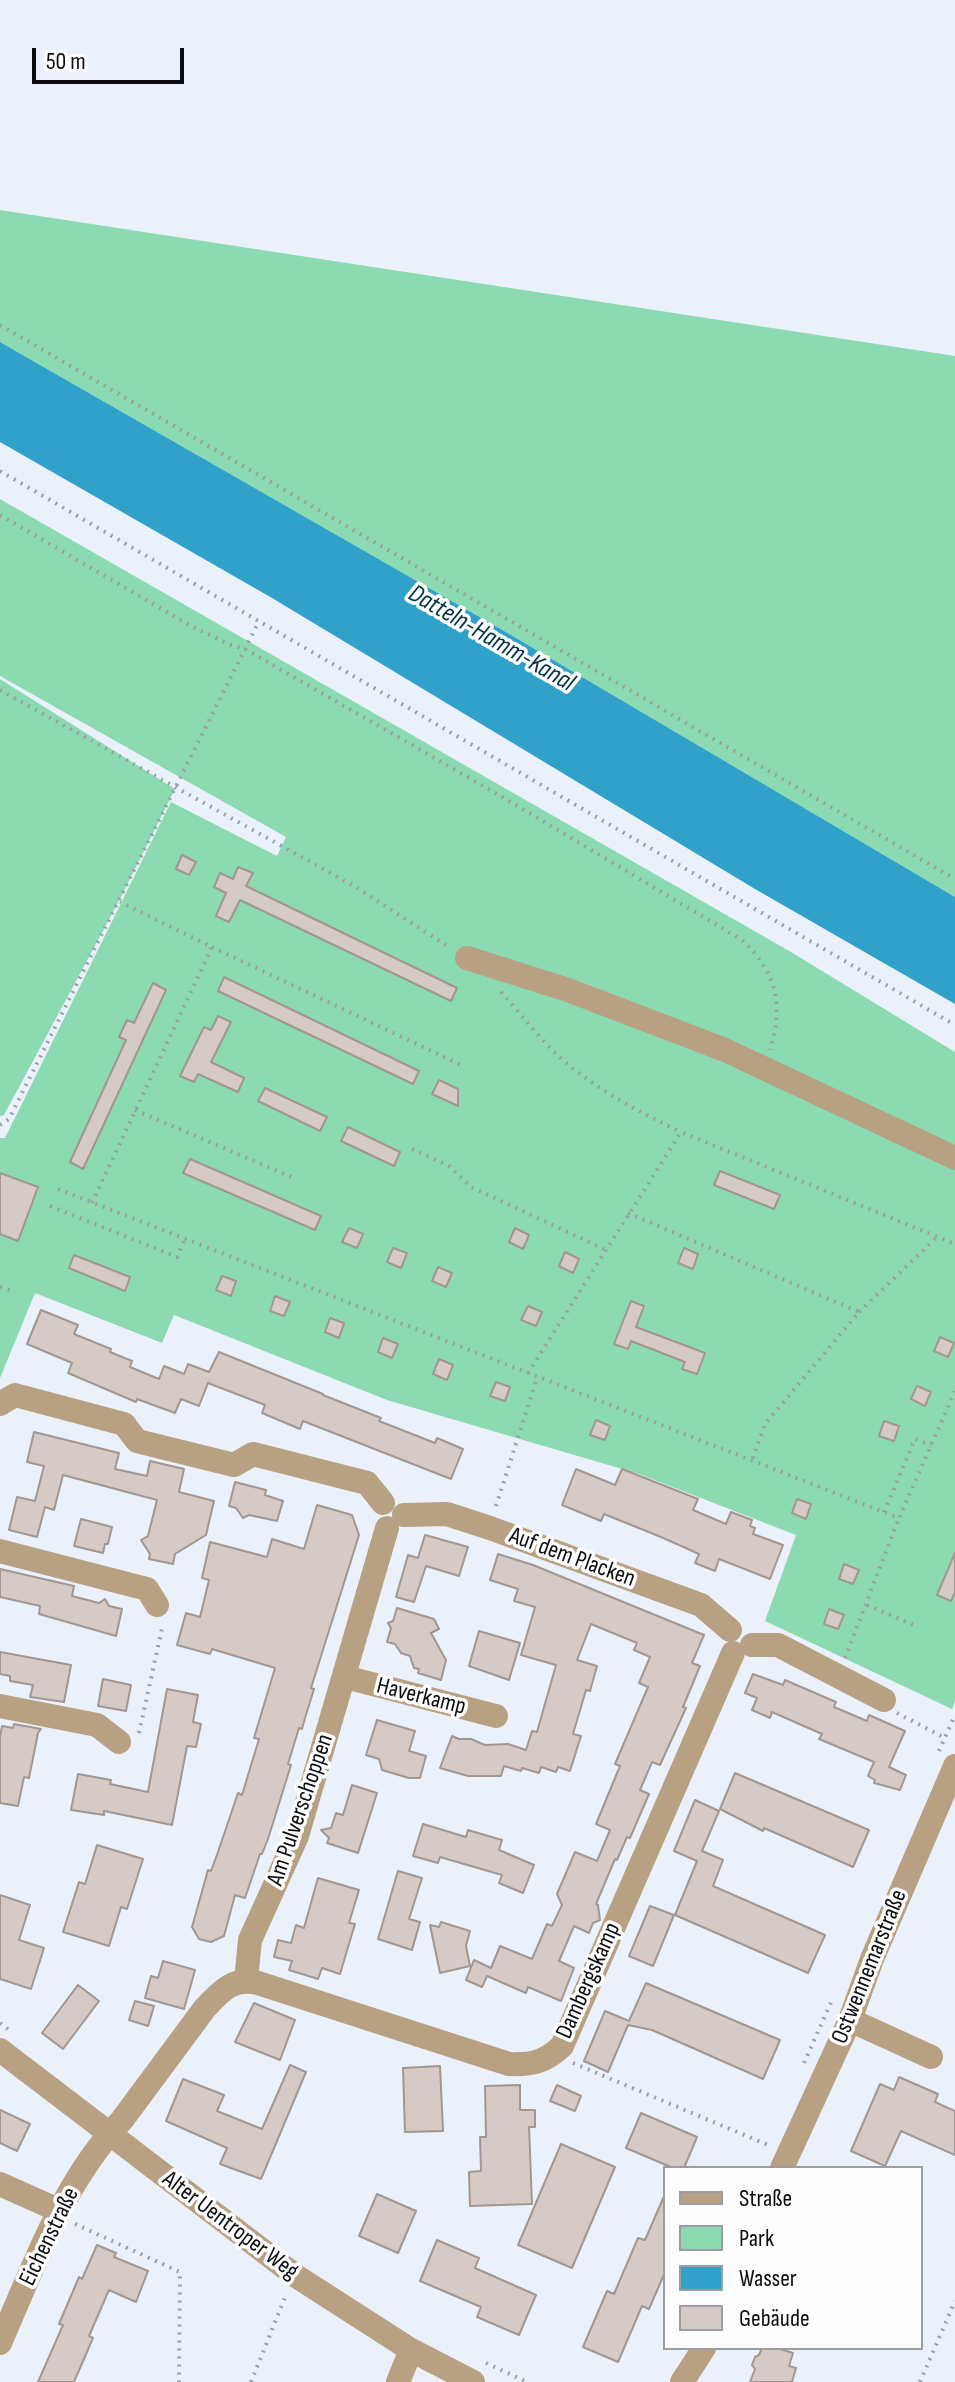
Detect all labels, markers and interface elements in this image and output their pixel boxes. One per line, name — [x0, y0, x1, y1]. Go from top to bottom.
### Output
scale bar — [36, 32, 188, 82]
text: 50 m — [46, 47, 86, 76]
water label: Datteln-Hamm-Kanal — [402, 579, 580, 699]
street label: Auf dem Placken — [505, 1522, 639, 1594]
street label: Haverkamp — [374, 1672, 468, 1722]
street label: Am Pulverschoppen — [262, 1731, 340, 1889]
street label: Ostwennemarstraße — [826, 1886, 914, 2048]
street label: Dambergskamp — [551, 1918, 627, 2044]
street label: Alter Uentroper Weg — [156, 2165, 304, 2287]
legend — [663, 2166, 923, 2350]
street label: Eichenstraße — [14, 2183, 86, 2291]
text: Straße — [739, 2184, 792, 2213]
text: Park — [739, 2224, 774, 2253]
text: Wasser — [739, 2264, 797, 2293]
text: Gebäude — [739, 2304, 810, 2333]

